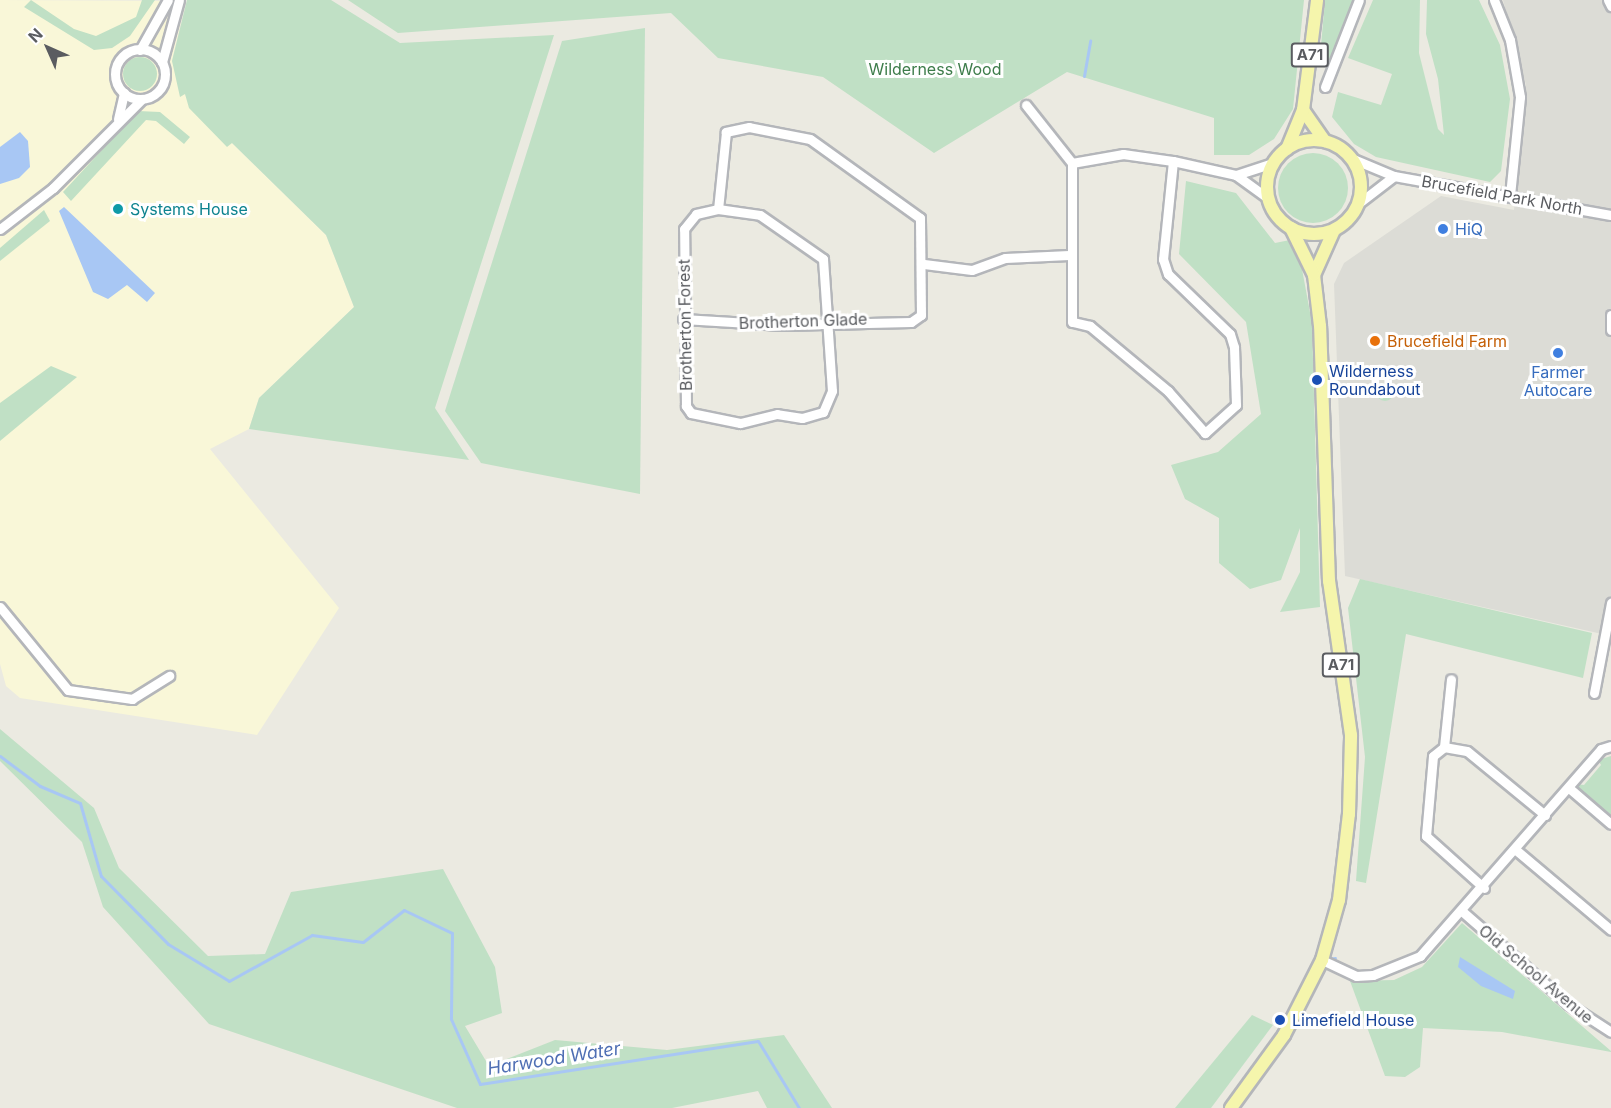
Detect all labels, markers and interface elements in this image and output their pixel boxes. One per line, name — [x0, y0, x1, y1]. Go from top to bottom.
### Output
north arrow — [18, 18, 78, 78]
text: N — [24, 24, 47, 47]
road number: A71 — [1290, 43, 1330, 67]
park label: Wilderness Wood — [868, 59, 1002, 79]
street label: Brucefield Park North — [1420, 171, 1584, 219]
place label: Systems House — [130, 199, 248, 219]
marker: Systems House — [111, 202, 125, 216]
place label: HiQ — [1455, 219, 1483, 239]
marker: HiQ — [1436, 222, 1450, 236]
street label: Brotherton Forest — [674, 259, 696, 391]
street label: Brotherton Glade — [738, 309, 868, 333]
place label: Brucefield Farm — [1387, 331, 1507, 351]
marker: Brucefield Farm — [1368, 334, 1382, 348]
marker: Farmer Autocare — [1551, 346, 1565, 360]
place label: Wilderness Roundabout — [1329, 361, 1420, 399]
place label: Farmer Autocare — [1524, 362, 1592, 400]
marker: Wilderness Roundabout — [1310, 373, 1324, 387]
road number: A71 — [1322, 653, 1360, 677]
street label: Old School Avenue — [1475, 921, 1597, 1027]
place label: Limefield House — [1292, 1010, 1414, 1030]
marker: Limefield House — [1273, 1013, 1287, 1027]
water label: Harwood Water — [486, 1038, 622, 1080]

